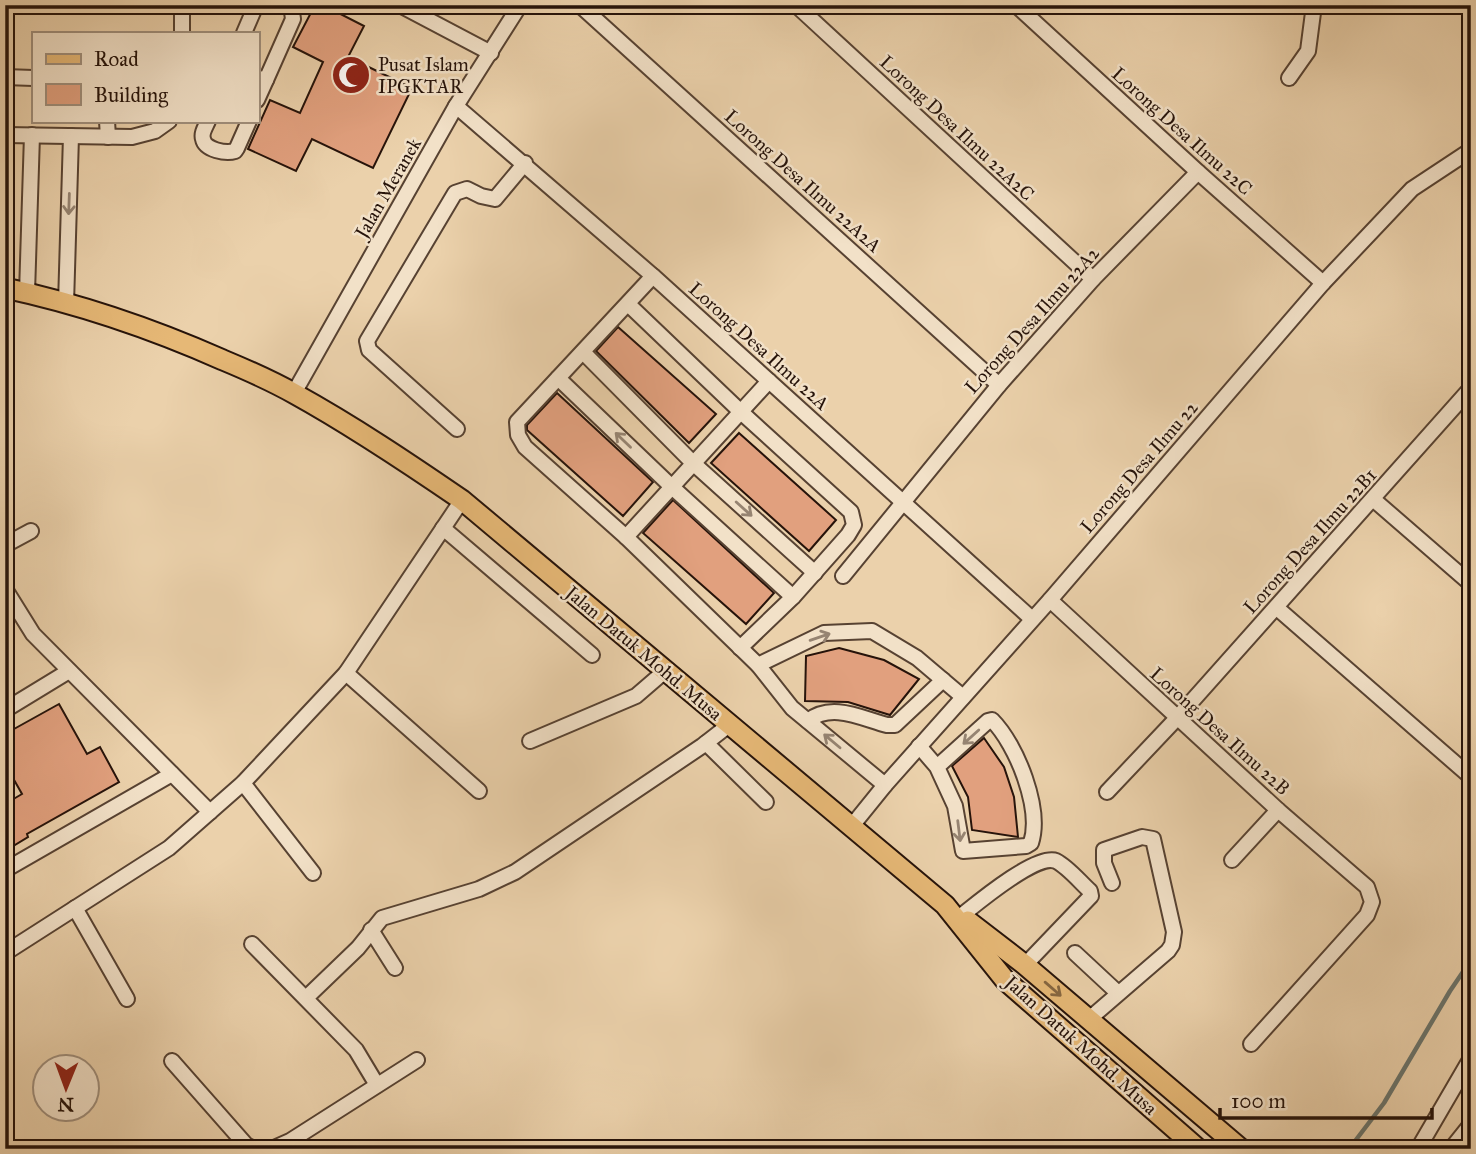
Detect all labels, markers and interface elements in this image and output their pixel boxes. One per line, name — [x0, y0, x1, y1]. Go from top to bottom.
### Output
legend — [32, 32, 259, 122]
text: Road — [94, 46, 139, 72]
street label: Lorong Desa Ilmu 22A2C — [874, 50, 1039, 206]
place label: Pusat Islam IPGKTAR — [378, 53, 469, 98]
mosque icon: Pusat Islam IPGKTAR — [330, 54, 372, 96]
street label: Lorong Desa Ilmu 22C — [1107, 62, 1257, 201]
text: Building — [94, 82, 168, 108]
street label: Lorong Desa Ilmu 22A2A — [719, 105, 886, 258]
street label: Jalan Meranek — [349, 134, 427, 245]
one-way arrow — [63, 193, 76, 216]
street label: Lorong Desa Ilmu 22A2 — [960, 241, 1105, 399]
street label: Lorong Desa Ilmu 22A — [684, 277, 834, 416]
street label: Lorong Desa Ilmu 22 — [1075, 396, 1204, 538]
one-way arrow — [615, 431, 632, 448]
street label: Lorong Desa Ilmu 22B1 — [1239, 464, 1382, 619]
one-way arrow — [735, 501, 753, 517]
street label: Jalan Datuk Mohd. Musa — [559, 580, 728, 727]
one-way arrow — [808, 630, 830, 642]
street label: Lorong Desa Ilmu 22B — [1145, 662, 1295, 801]
one-way arrow — [962, 729, 980, 745]
one-way arrow — [824, 734, 842, 749]
one-way arrow — [953, 819, 966, 842]
street label: Jalan Datuk Mohd. Musa — [998, 969, 1163, 1121]
one-way arrow — [1043, 981, 1061, 997]
north arrow — [32, 1052, 102, 1122]
scale bar — [1220, 1077, 1432, 1121]
text: 100 m — [1231, 1088, 1286, 1114]
text: N — [57, 1093, 74, 1116]

